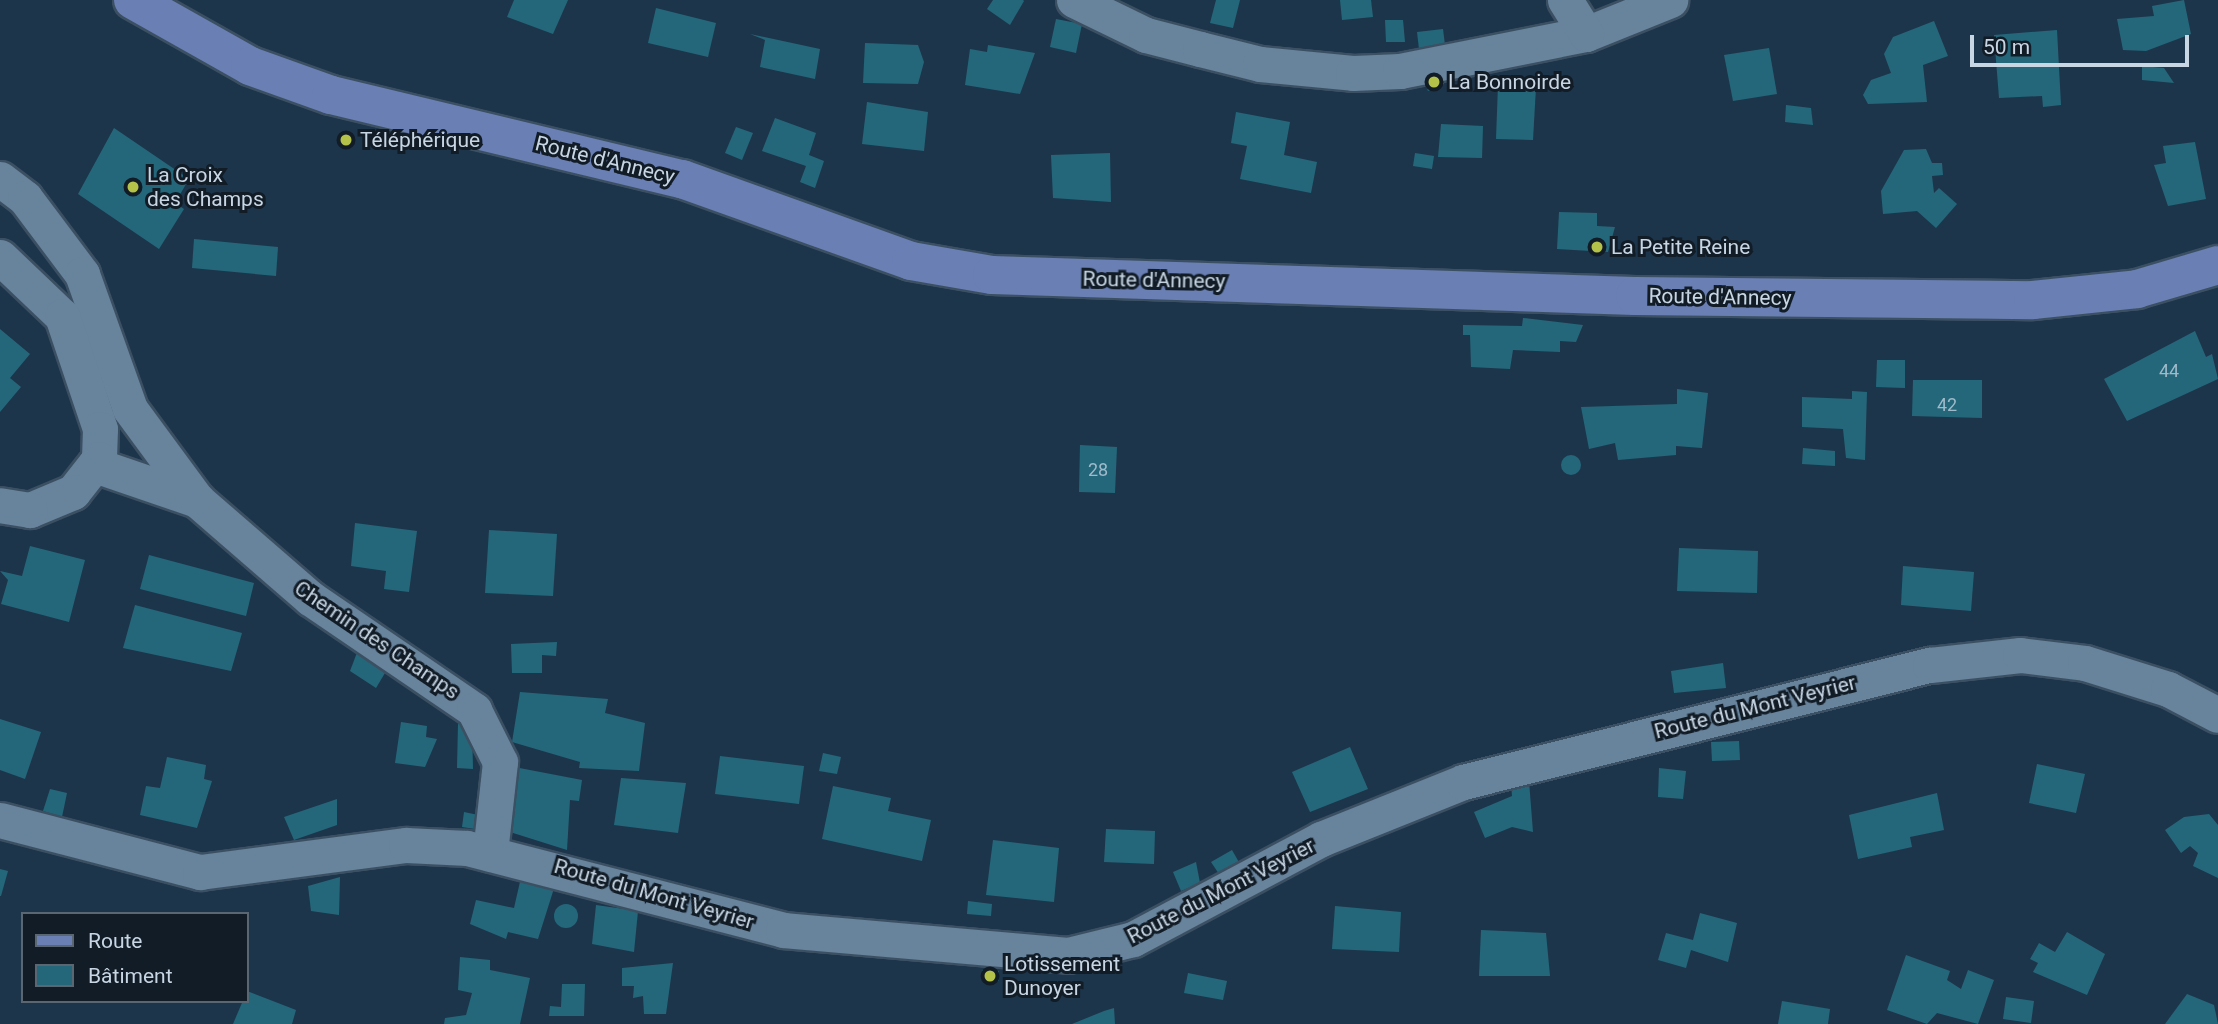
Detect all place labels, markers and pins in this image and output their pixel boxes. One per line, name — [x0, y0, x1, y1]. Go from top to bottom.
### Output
place label: La Bonnoirde — [1448, 69, 1571, 95]
marker: La Bonnoirde — [1426, 74, 1442, 90]
place label: Téléphérique — [360, 127, 480, 153]
marker: Téléphérique — [338, 132, 354, 148]
place label: La Croix des Champs — [147, 162, 264, 212]
marker: La Croix des Champs — [125, 179, 141, 195]
place label: La Petite Reine — [1611, 234, 1750, 260]
marker: La Petite Reine — [1589, 239, 1605, 255]
place label: Lotissement Dunoyer — [1004, 951, 1120, 1001]
marker: Lotissement Dunoyer — [982, 968, 998, 984]

